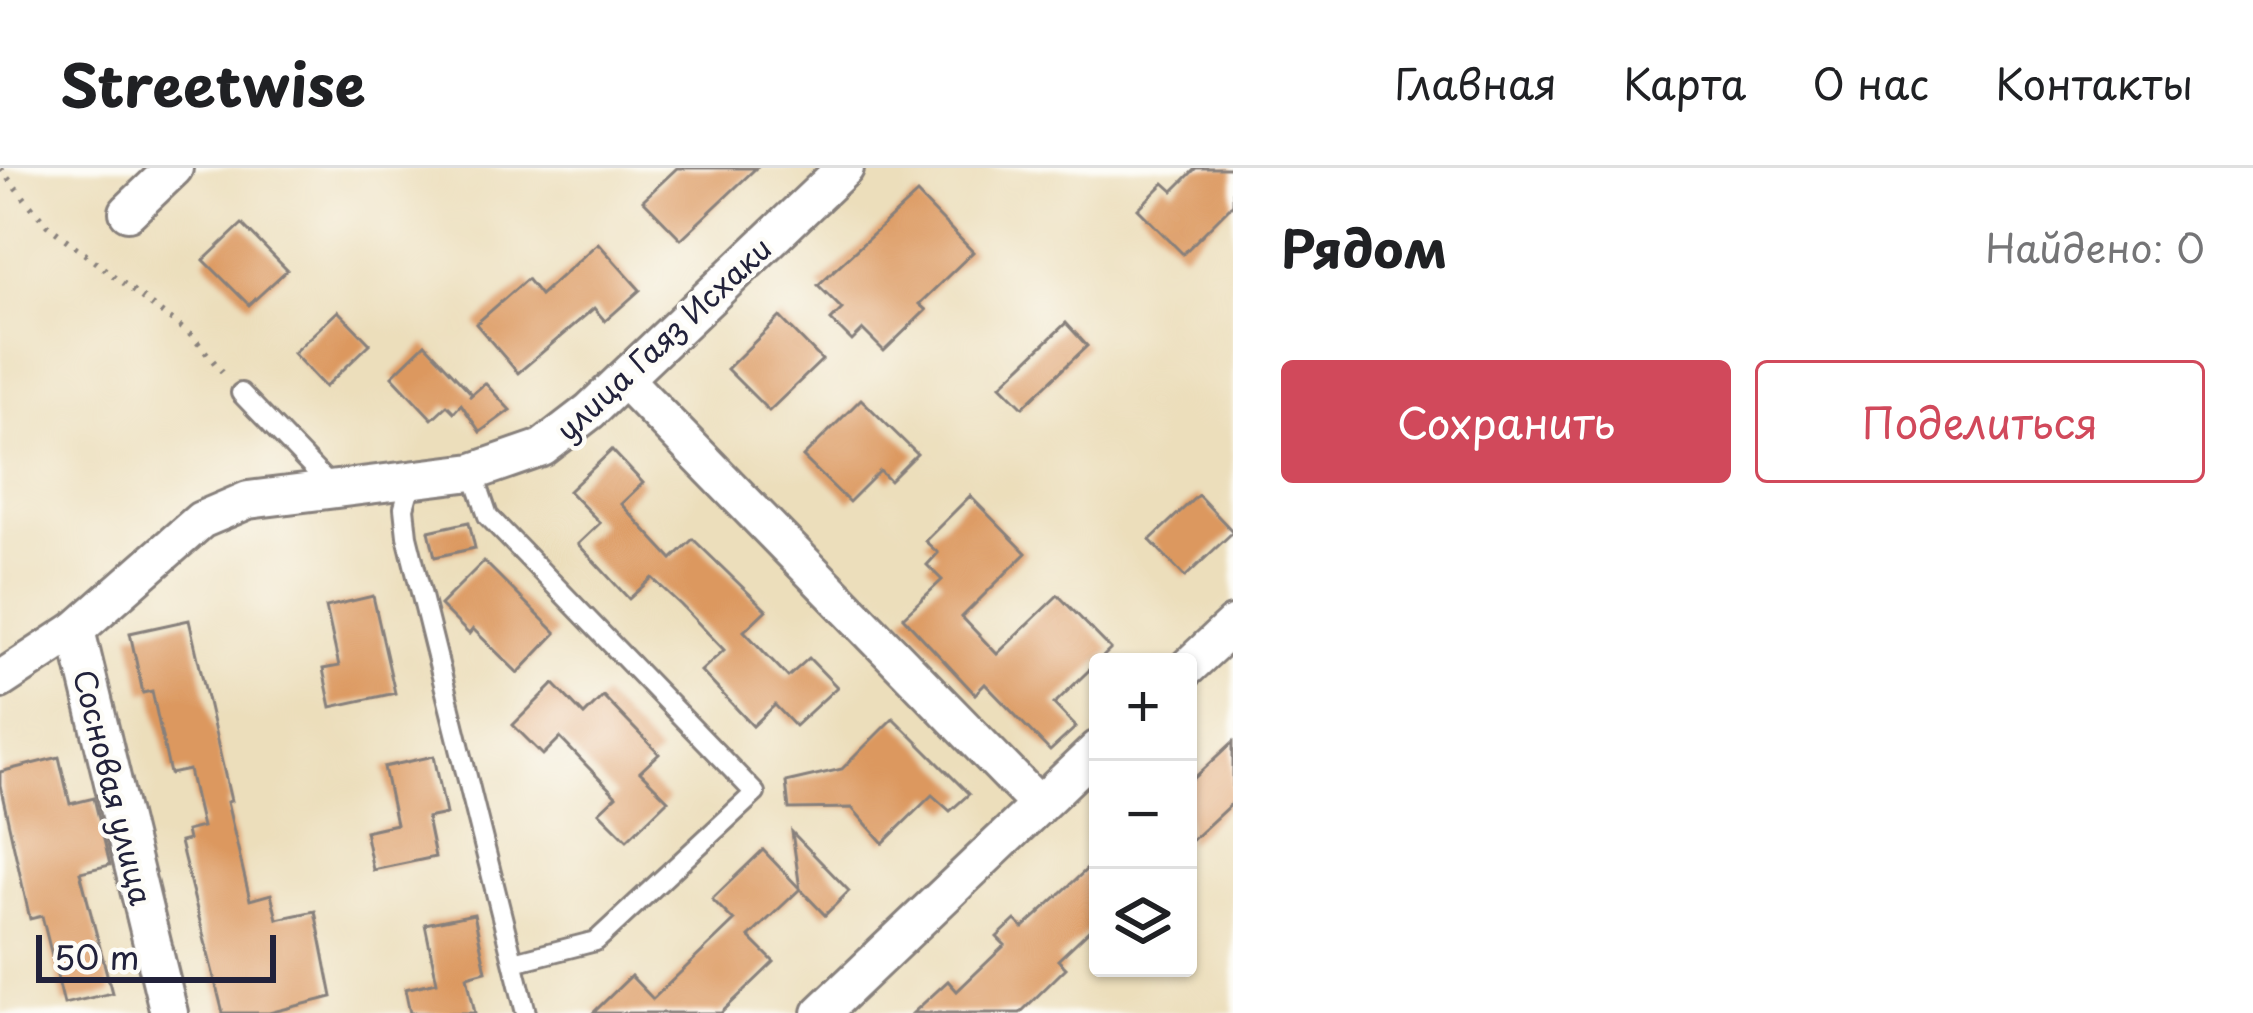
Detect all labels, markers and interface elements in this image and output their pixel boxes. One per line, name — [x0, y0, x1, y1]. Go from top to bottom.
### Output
text: Streetwise — [60, 40, 366, 126]
text: Главная — [1394, 51, 1557, 114]
text: Карта — [1623, 51, 1746, 114]
text: О нас — [1812, 51, 1929, 114]
text: Контакты — [1995, 51, 2193, 114]
text: Рядом — [1281, 208, 1447, 285]
text: Найдено: 0 — [1985, 217, 2205, 276]
street label: улица Гаяз Исхаки — [545, 226, 781, 450]
button: Сохранить — [1281, 360, 1731, 483]
button: Поделиться — [1755, 360, 2205, 483]
map controls — [1089, 653, 1197, 977]
button: + — [1089, 653, 1197, 761]
street label: Сосновая улица — [63, 665, 165, 910]
button: − — [1089, 761, 1197, 869]
button: layers — [1089, 869, 1197, 977]
scale bar — [36, 929, 276, 982]
text: 50 m — [54, 931, 140, 981]

